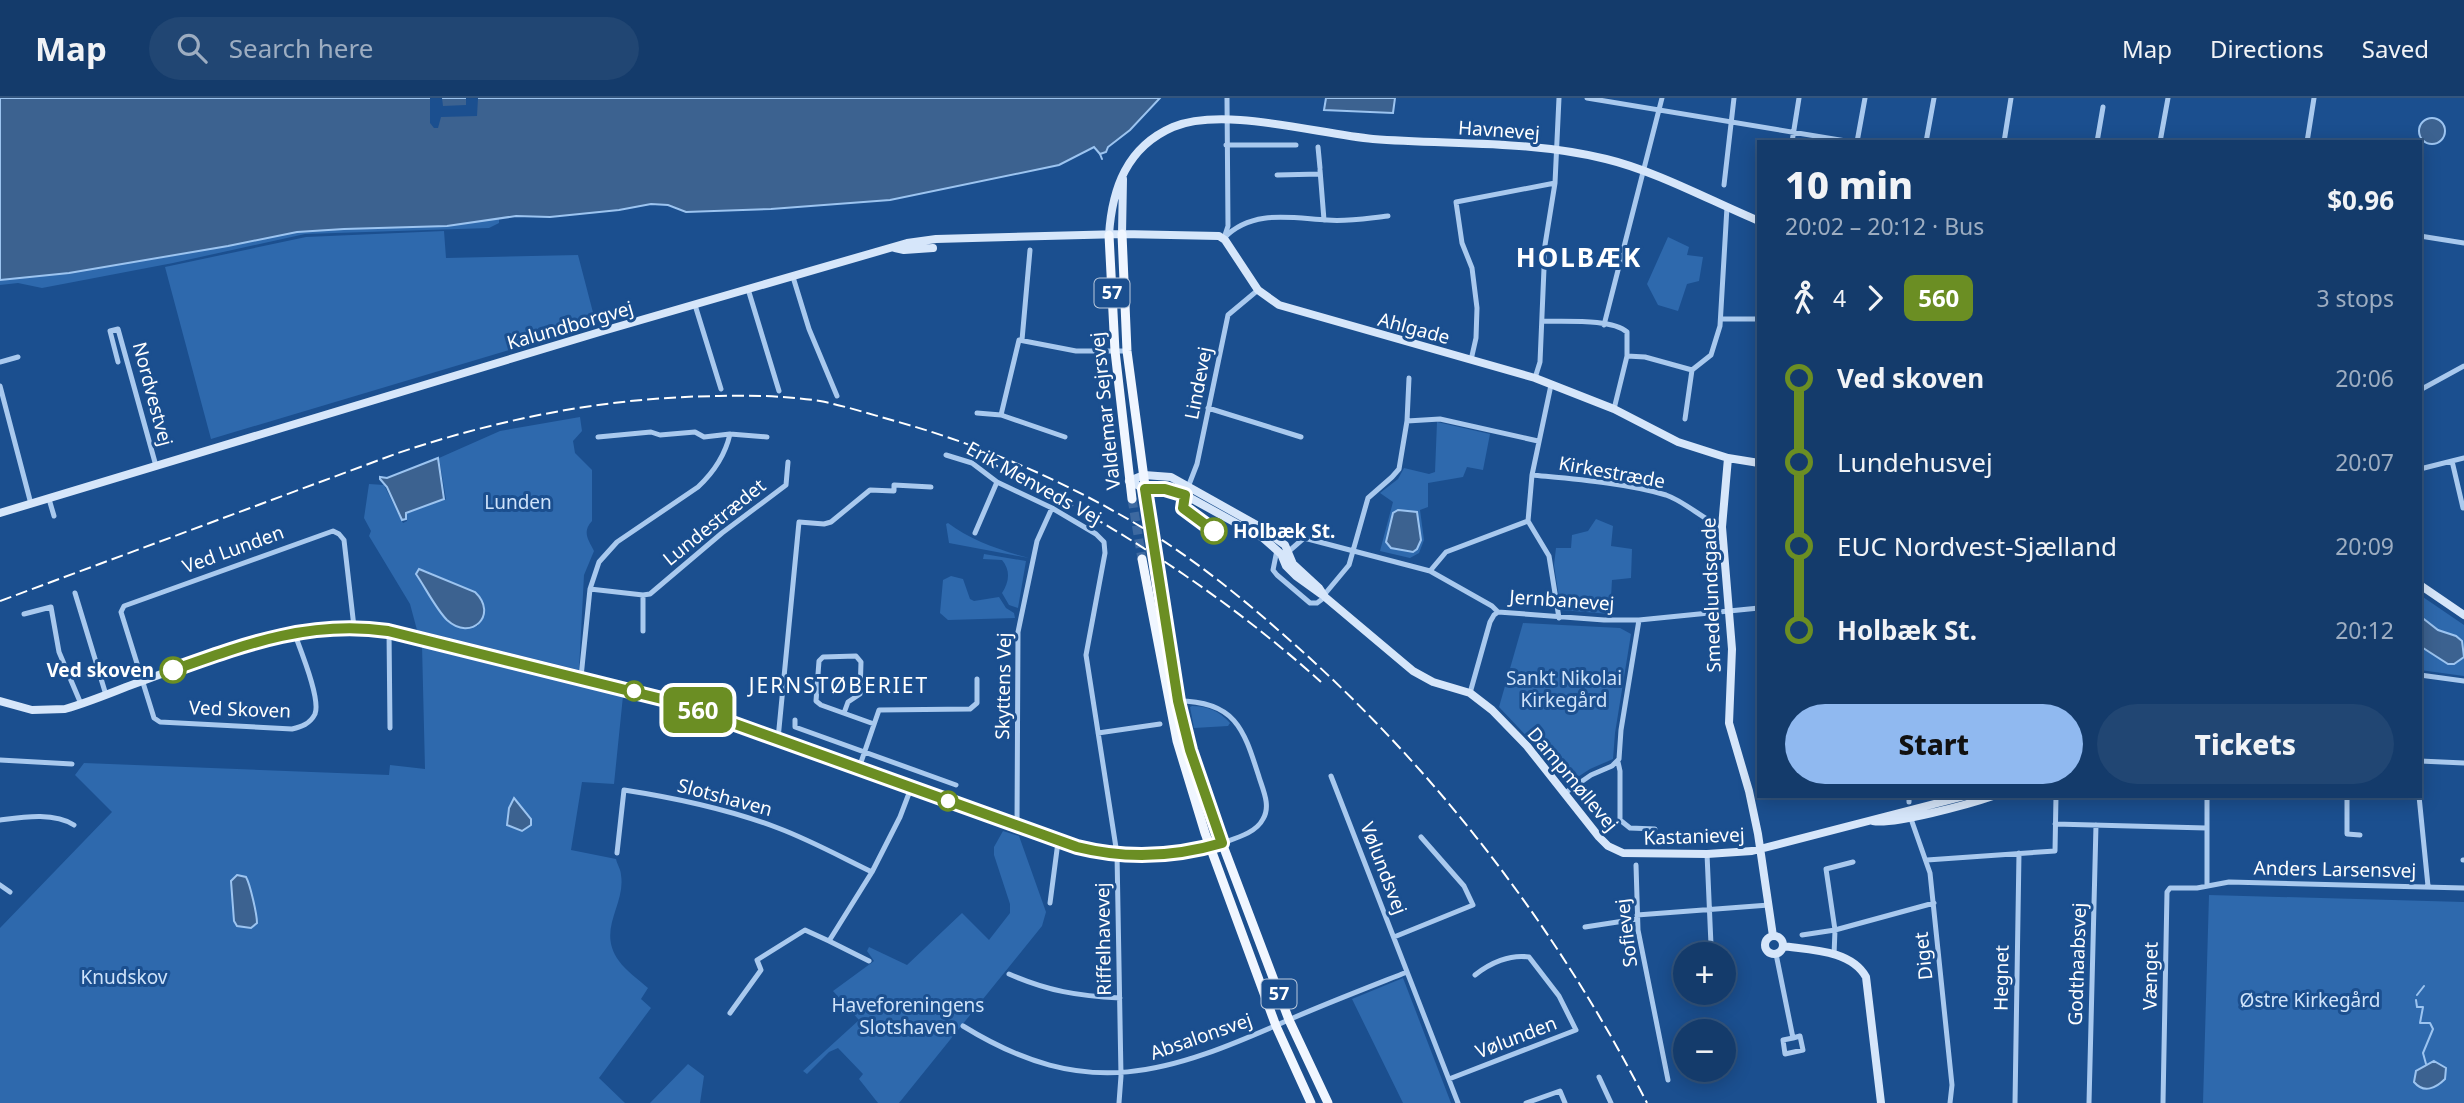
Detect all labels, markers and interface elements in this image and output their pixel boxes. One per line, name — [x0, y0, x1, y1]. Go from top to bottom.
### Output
search box — [149, 17, 639, 80]
text: Map — [35, 26, 107, 71]
icon: search — [173, 29, 211, 67]
text: Search here — [229, 30, 373, 66]
text: Map — [2122, 32, 2172, 65]
text: Directions — [2210, 32, 2324, 65]
text: Saved — [2362, 32, 2429, 65]
street label: Havnevej — [1457, 114, 1541, 146]
text: 10 min — [1785, 158, 1913, 210]
text: $0.96 — [2327, 182, 2394, 218]
text: 20:02 – 20:12 · Bus — [1785, 210, 1984, 242]
district label: HOLBÆK — [1516, 239, 1642, 275]
road number: 57 — [1094, 278, 1130, 308]
icon: walk — [1785, 279, 1823, 317]
icon: forward — [1856, 279, 1894, 317]
text: 560 — [1918, 281, 1959, 314]
text: 4 — [1833, 282, 1846, 314]
text: 3 stops — [2316, 282, 2394, 314]
street label: Kalundborgvej — [504, 295, 636, 355]
street label: Ahlgade — [1375, 306, 1453, 350]
street label: Valdemar Sejrsvej — [1084, 331, 1126, 491]
street label: Nordvestvej — [127, 339, 179, 449]
street label: Lindevej — [1178, 344, 1218, 422]
text: Ved skoven — [1837, 360, 1984, 396]
text: 20:06 — [2335, 362, 2394, 394]
street label: Erik Menveds Vej — [962, 435, 1106, 531]
text: Lundehusvej — [1837, 444, 1993, 480]
text: 20:07 — [2335, 446, 2394, 478]
street label: Kirkestræde — [1557, 450, 1667, 494]
street label: Lundestrædet — [657, 472, 771, 571]
park label: Lunden — [484, 489, 552, 515]
street label: Smedelundsgade — [1695, 517, 1727, 673]
marker: Holbæk St. — [1201, 518, 1227, 544]
place label: Holbæk St. — [1233, 518, 1335, 544]
street label: Ved Lunden — [179, 519, 287, 579]
text: EUC Nordvest-Sjælland — [1837, 528, 2117, 564]
text: 20:09 — [2335, 530, 2394, 562]
street label: Jernbanevej — [1507, 583, 1615, 617]
text: Holbæk St. — [1837, 612, 1977, 648]
text: 20:12 — [2335, 614, 2394, 646]
street label: Skyttens Vej — [989, 632, 1017, 740]
place label: Ved skoven — [46, 657, 154, 683]
marker: Ved skoven — [160, 657, 186, 683]
park label: Sankt Nikolai Kirkegård — [1506, 665, 1622, 713]
district label: JERNSTØBERIET — [747, 671, 929, 699]
unlabelled marker — [624, 681, 644, 701]
line badge: 560 — [658, 687, 738, 733]
text: 560 — [677, 693, 719, 726]
street label: Ved Skoven — [188, 694, 292, 724]
button: Start — [1785, 704, 2083, 784]
button: Tickets — [2097, 704, 2394, 784]
street label: Dampmøllevej — [1522, 721, 1624, 837]
street label: Slotshaven — [675, 772, 775, 822]
unlabelled marker — [938, 791, 958, 811]
street label: Vølundsvej — [1354, 818, 1414, 918]
street label: Kastanievej — [1643, 821, 1745, 851]
street label: Anders Larsensvej — [2253, 855, 2417, 883]
street label: Riffelhavevej — [1089, 882, 1117, 996]
street label: Sofievej — [1609, 897, 1643, 969]
street label: Godthaabsvej — [2062, 902, 2092, 1026]
street label: Diget — [1908, 931, 1938, 981]
street label: Vænget — [2136, 941, 2164, 1010]
map controls — [1673, 942, 1736, 1082]
button: + — [1673, 942, 1736, 1005]
street label: Hegnet — [1987, 945, 2015, 1011]
park label: Knudskov — [81, 964, 168, 990]
road number: 57 — [1262, 980, 1296, 1009]
park label: Østre Kirkegård — [2240, 987, 2380, 1013]
park label: Haveforeningens Slotshaven — [832, 992, 984, 1040]
street label: Absalonsvej — [1147, 1006, 1255, 1066]
street label: Vølunden — [1472, 1010, 1560, 1064]
button: − — [1673, 1019, 1736, 1082]

